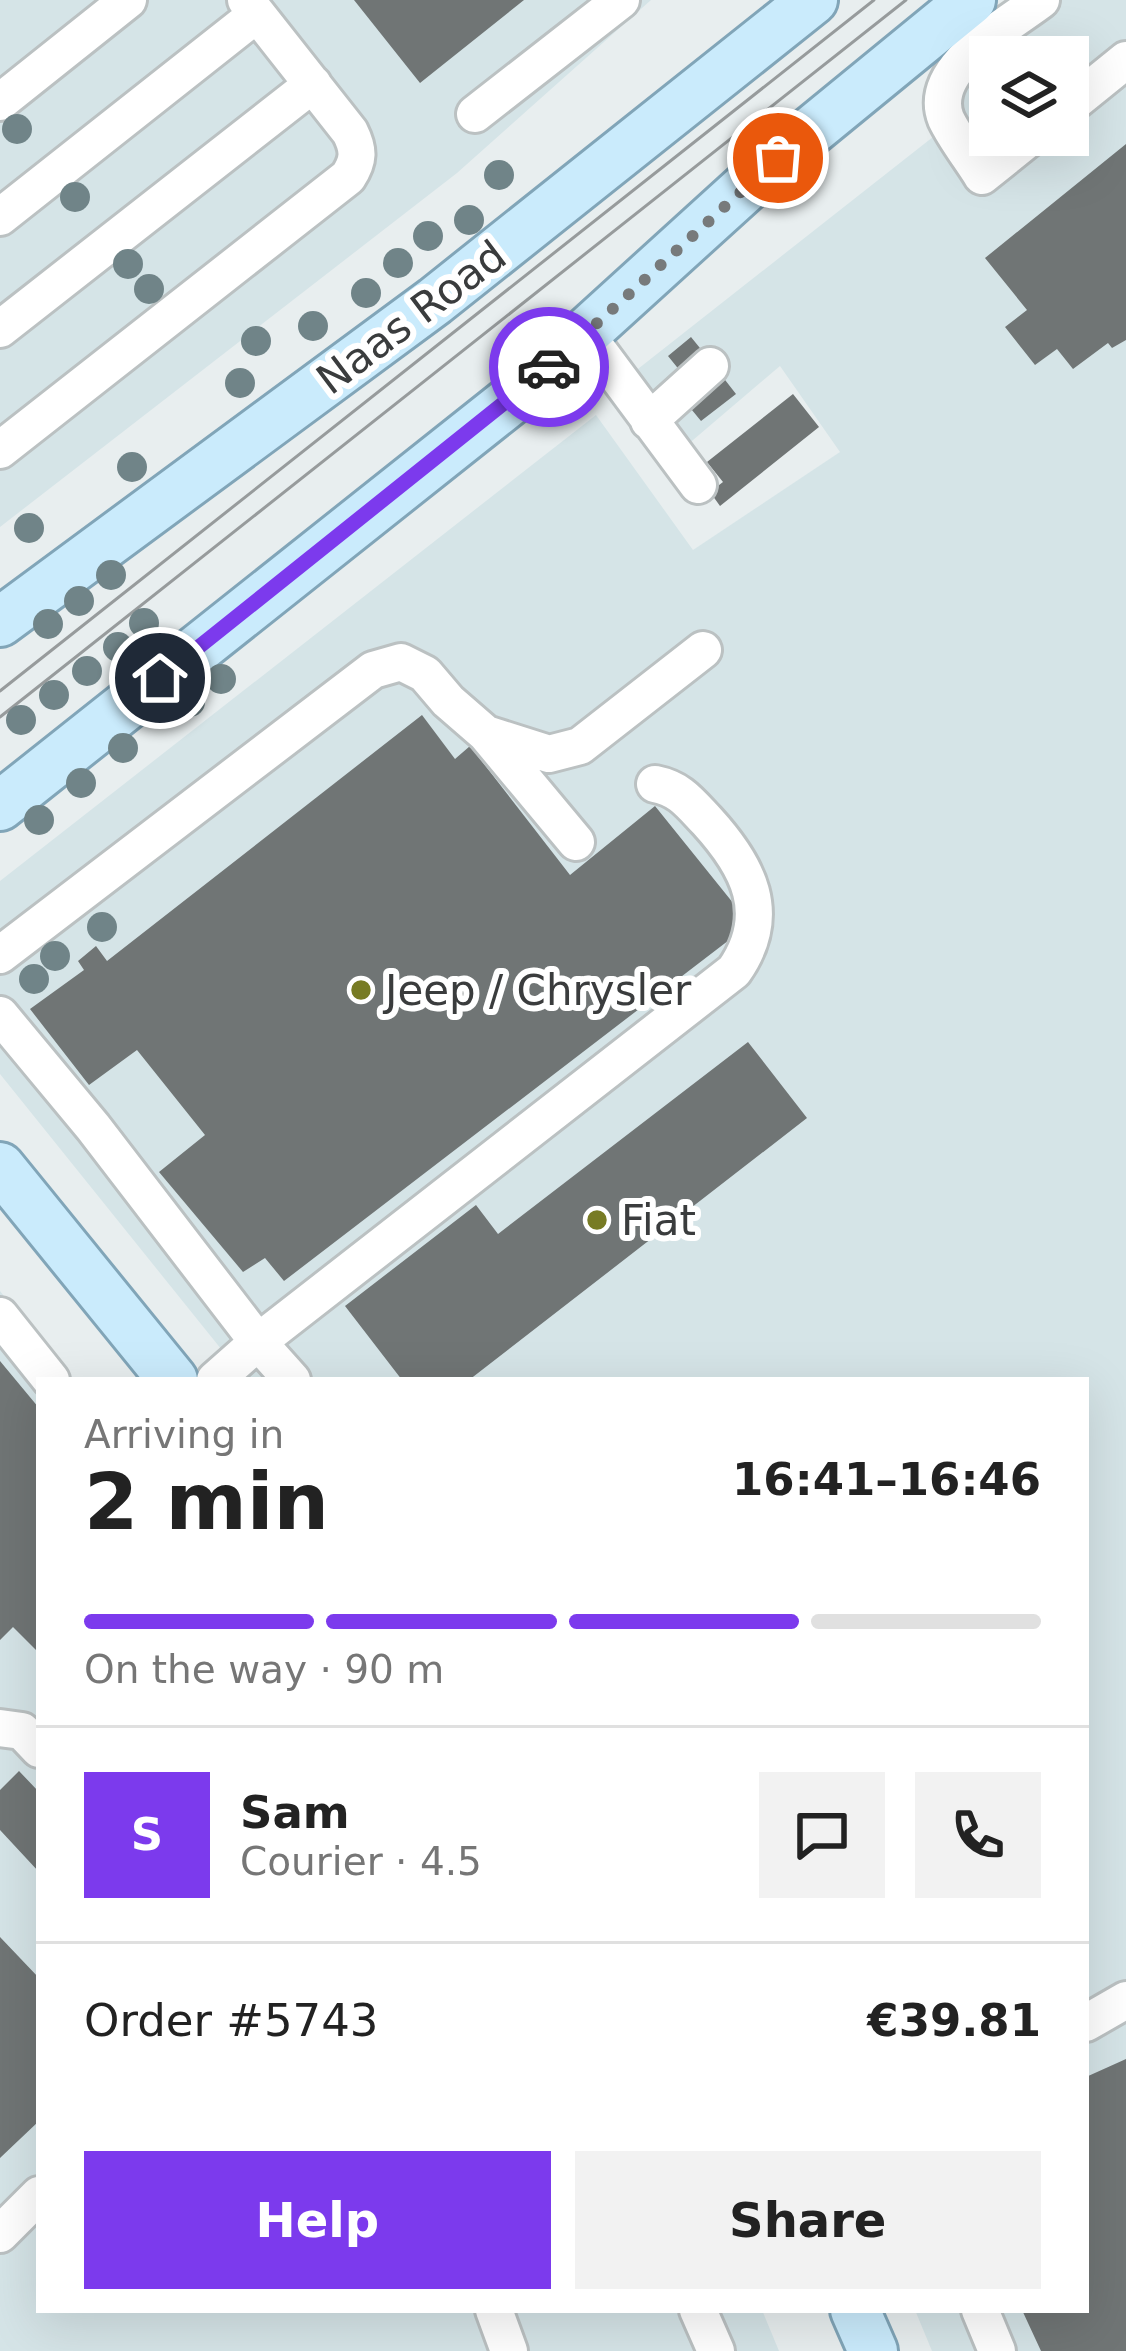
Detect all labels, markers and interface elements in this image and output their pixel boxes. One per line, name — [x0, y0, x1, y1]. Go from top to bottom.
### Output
map controls — [969, 36, 1089, 156]
button: layers — [969, 36, 1089, 156]
pin — [727, 107, 829, 209]
icon: bag — [745, 125, 811, 191]
street label: Naas Road — [307, 231, 515, 404]
courier — [489, 307, 609, 427]
icon: car — [516, 334, 582, 400]
pin — [109, 627, 211, 729]
icon: home — [127, 645, 193, 711]
place label: Jeep / Chrysler — [382, 966, 692, 1015]
marker: Jeep / Chrysler — [348, 977, 374, 1003]
place label: Fiat — [621, 1196, 696, 1245]
marker: Fiat — [584, 1207, 610, 1233]
text: Arriving in — [84, 1412, 284, 1457]
text: 16:41–16:46 — [732, 1453, 1041, 1506]
text: 2 min — [84, 1457, 329, 1547]
text: On the way · 90 m — [84, 1647, 444, 1692]
button: chat — [759, 1772, 885, 1898]
button: phone — [915, 1772, 1041, 1898]
text: Sam — [240, 1786, 350, 1839]
text: S — [131, 1808, 163, 1861]
text: Courier · 4.5 — [240, 1839, 482, 1884]
text: Order #5743 — [84, 1994, 378, 2047]
text: €39.81 — [867, 1994, 1041, 2047]
button: Help — [84, 2151, 551, 2289]
button: Share — [575, 2151, 1041, 2289]

